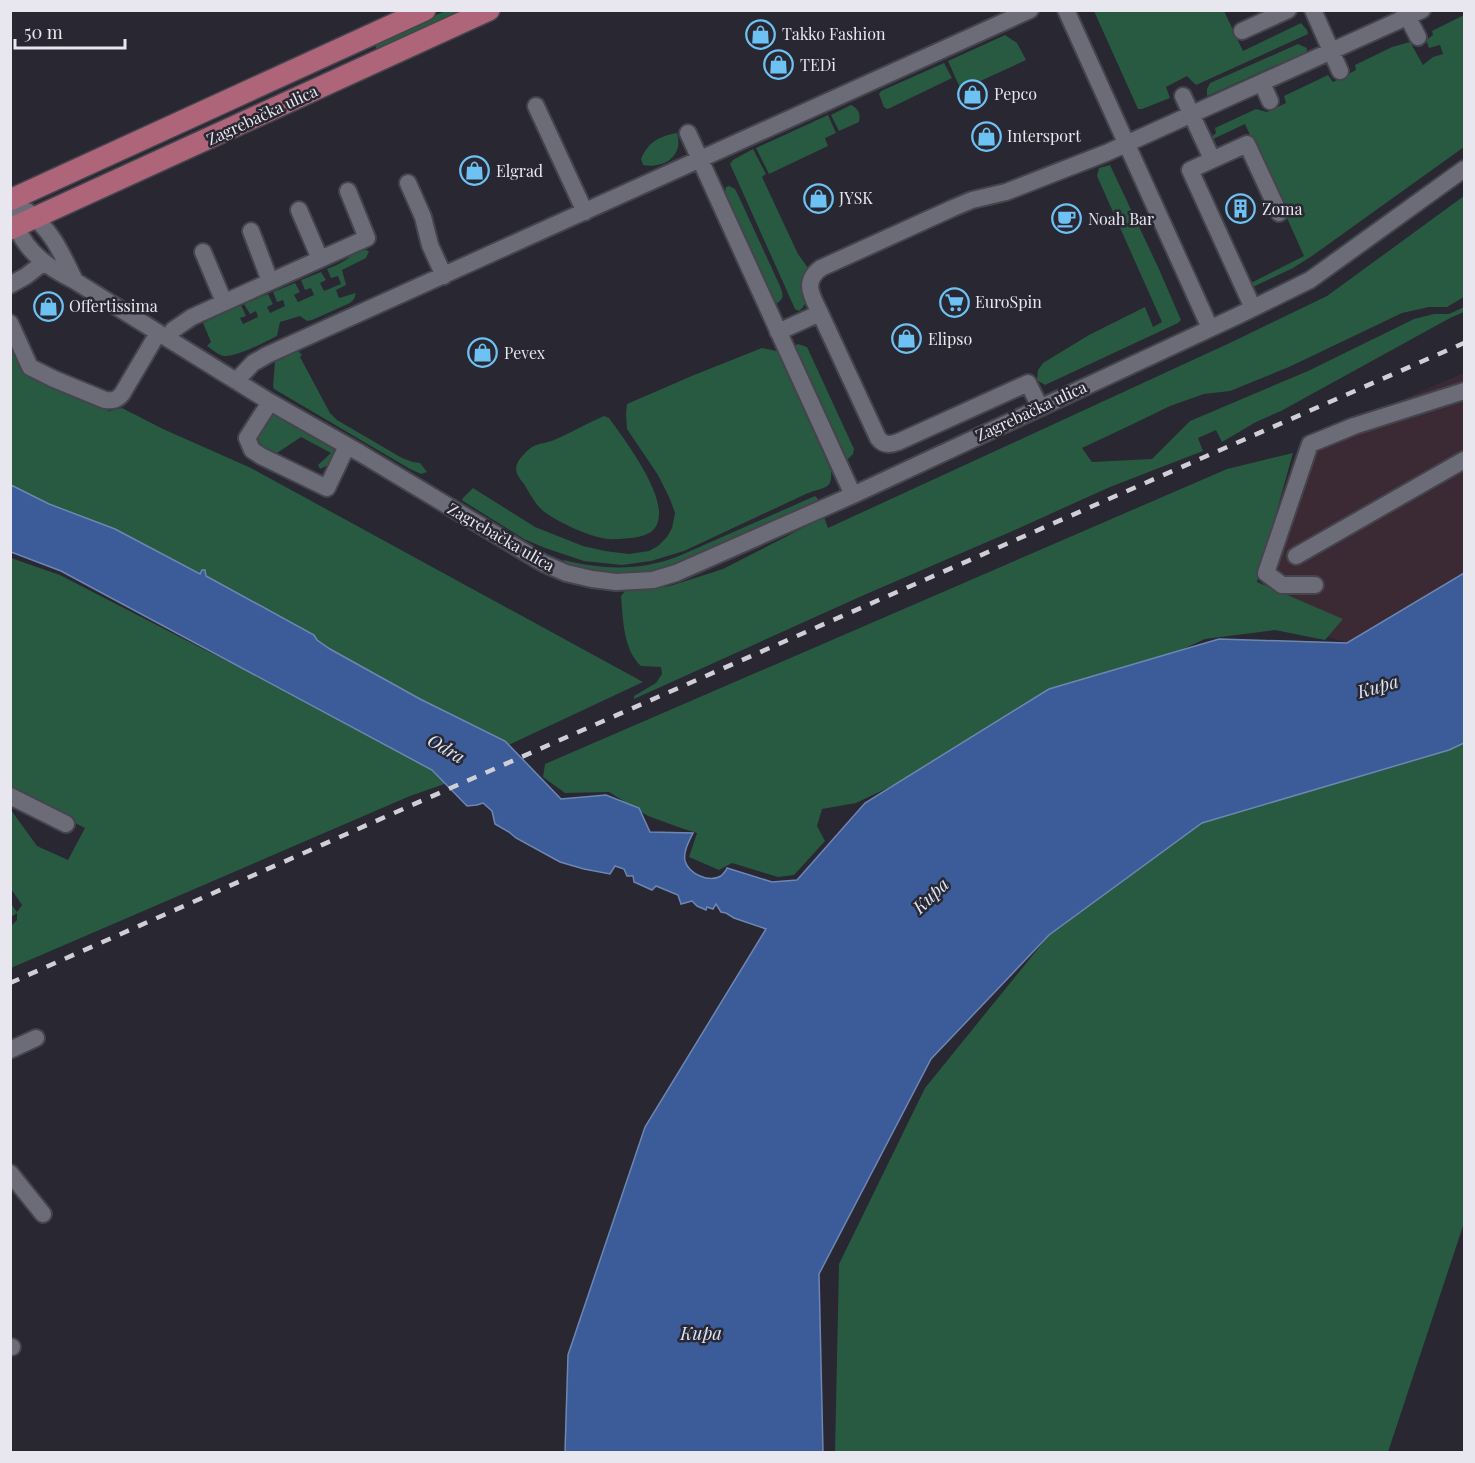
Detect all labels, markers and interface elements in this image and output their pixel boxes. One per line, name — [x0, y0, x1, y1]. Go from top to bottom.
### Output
scale bar — [15, 12, 124, 50]
shop icon: Takko Fashion — [745, 18, 777, 50]
text: 50 m — [24, 20, 63, 44]
place label: Takko Fashion — [782, 23, 886, 44]
shop icon: TEDi — [763, 49, 795, 81]
place label: TEDi — [800, 54, 836, 75]
shop icon: Pepco — [957, 78, 989, 110]
street label: Zagrebačka ulica — [203, 80, 321, 149]
place label: Pepco — [994, 83, 1037, 104]
shop icon: Intersport — [970, 120, 1002, 152]
place label: Intersport — [1007, 125, 1081, 146]
shop icon: Elgrad — [459, 155, 491, 187]
place label: Elgrad — [496, 160, 543, 181]
shop icon: JYSK — [802, 182, 834, 214]
place label: JYSK — [838, 187, 873, 208]
building icon: Zoma — [1225, 193, 1257, 225]
place label: Zoma — [1262, 198, 1302, 219]
cafe icon: Noah Bar — [1051, 203, 1083, 235]
place label: Noah Bar — [1088, 208, 1154, 229]
supermarket icon: EuroSpin — [938, 286, 970, 318]
shop icon: Offertissima — [32, 290, 64, 322]
place label: EuroSpin — [975, 291, 1042, 312]
place label: Offertissima — [69, 295, 158, 316]
shop icon: Elipso — [891, 323, 923, 355]
place label: Elipso — [928, 328, 972, 349]
shop icon: Pevex — [467, 337, 499, 369]
place label: Pevex — [504, 342, 546, 363]
street label: Zagrebačka ulica — [972, 376, 1090, 445]
street label: Zagrebačka ulica — [444, 497, 559, 576]
water label: Kupa — [1353, 669, 1401, 704]
water label: Odra — [423, 728, 470, 769]
water label: Kupa — [906, 872, 954, 919]
water label: Kupa — [679, 1321, 722, 1345]

